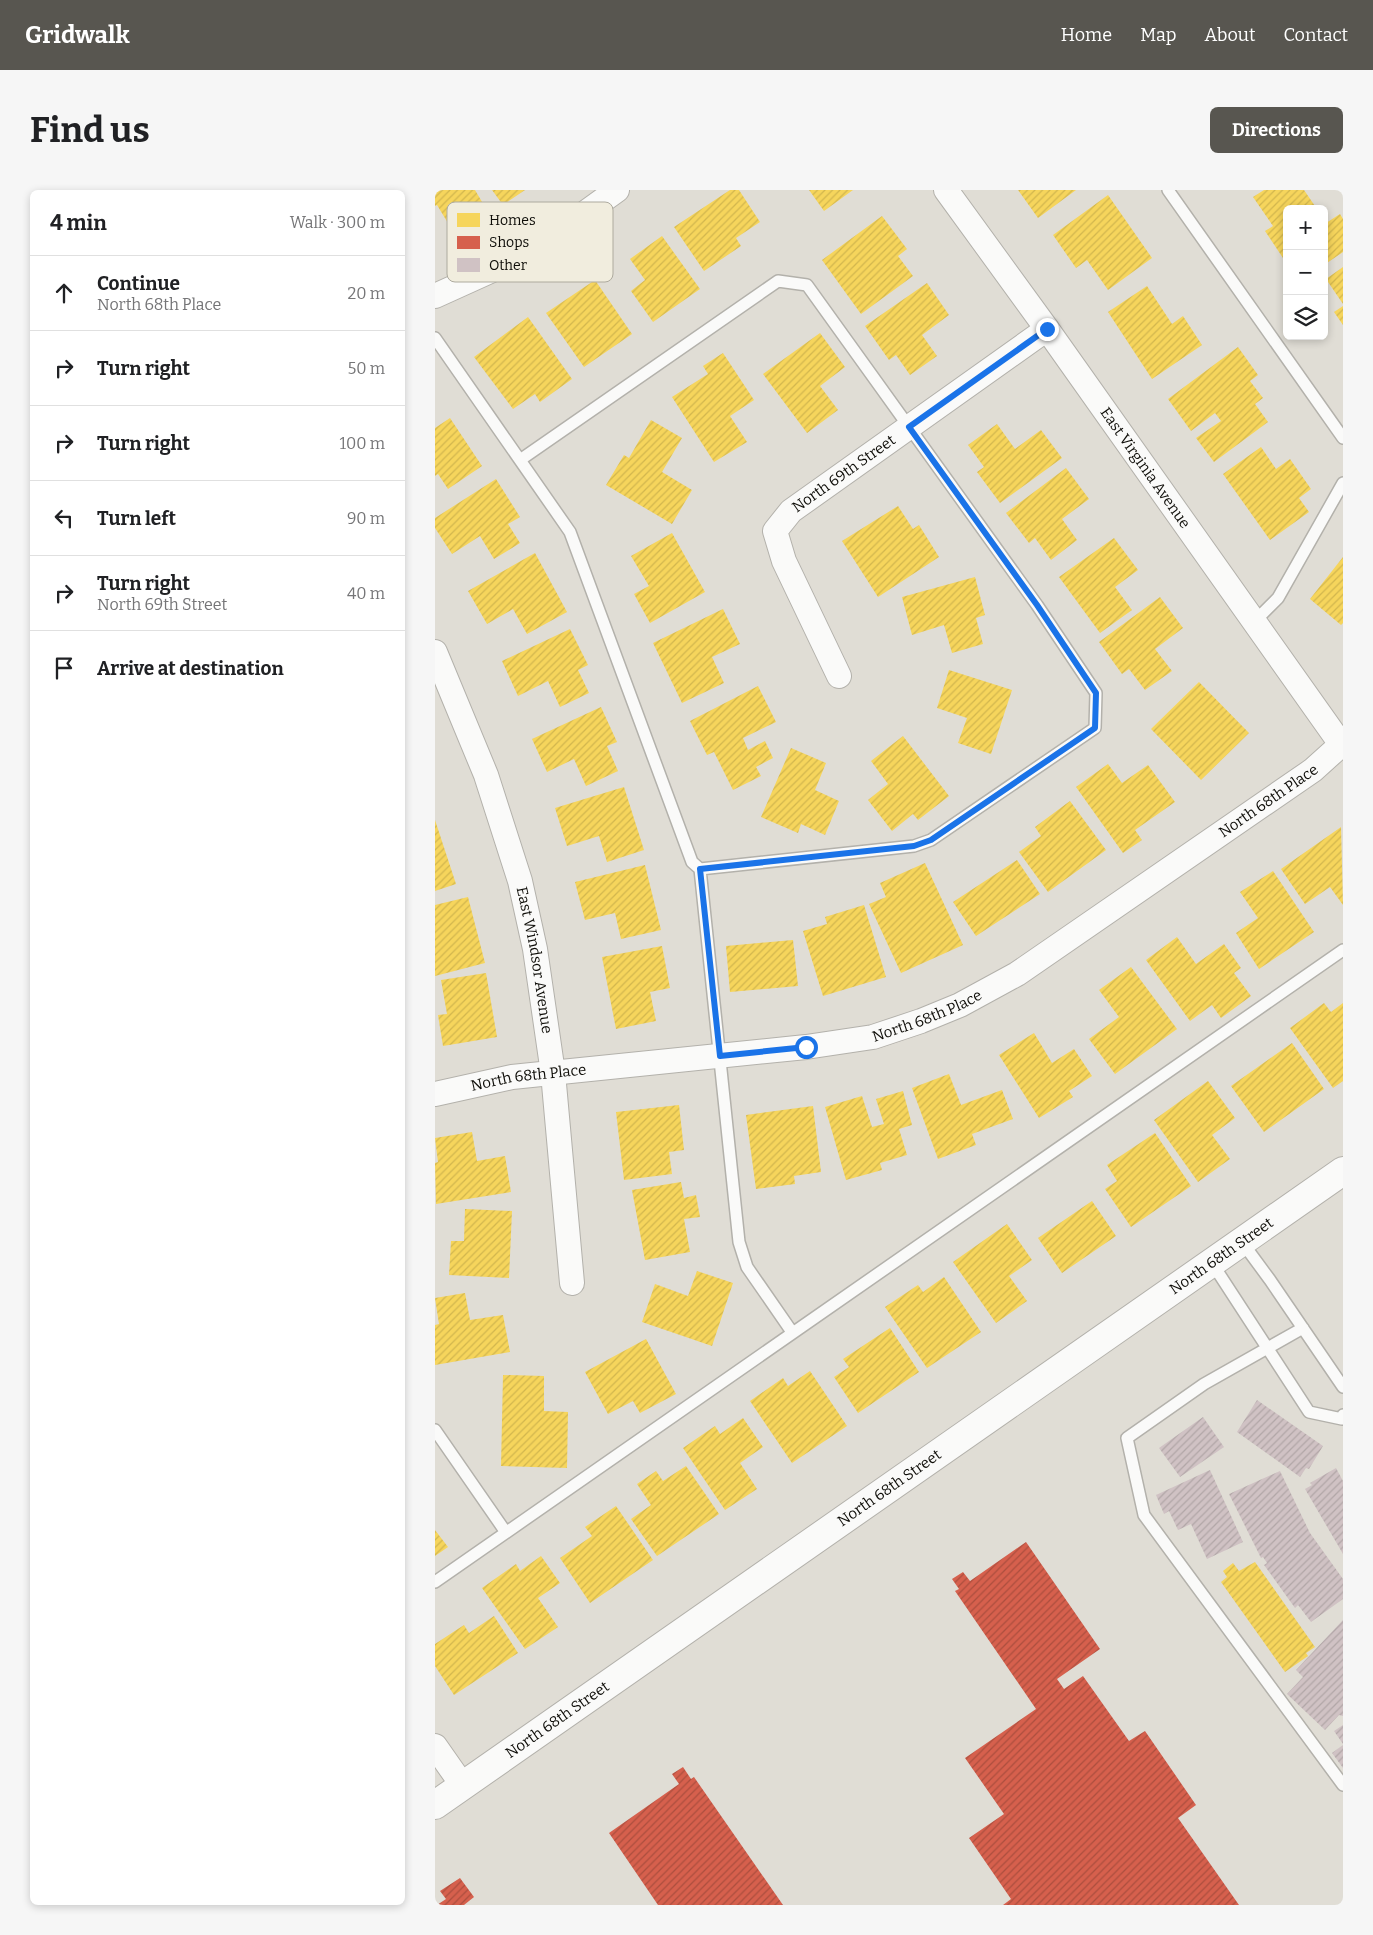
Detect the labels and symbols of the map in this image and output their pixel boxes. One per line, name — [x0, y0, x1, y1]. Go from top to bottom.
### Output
legend — [447, 202, 613, 282]
text: Homes — [489, 212, 536, 229]
text: Shops — [489, 234, 529, 251]
text: Other — [489, 257, 527, 274]
route end — [1036, 318, 1059, 341]
street label: East Virginia Avenue — [1096, 404, 1194, 532]
street label: North 69th Street — [789, 431, 899, 516]
street label: North 68th Place — [1215, 760, 1321, 841]
street label: East Windsor Avenue — [513, 885, 556, 1035]
street label: North 68th Place — [870, 986, 985, 1046]
route start — [795, 1036, 818, 1059]
street label: North 68th Place — [469, 1060, 587, 1095]
street label: North 68th Street — [1166, 1213, 1277, 1298]
street label: North 68th Street — [834, 1445, 945, 1530]
street label: North 68th Street — [502, 1677, 613, 1762]

